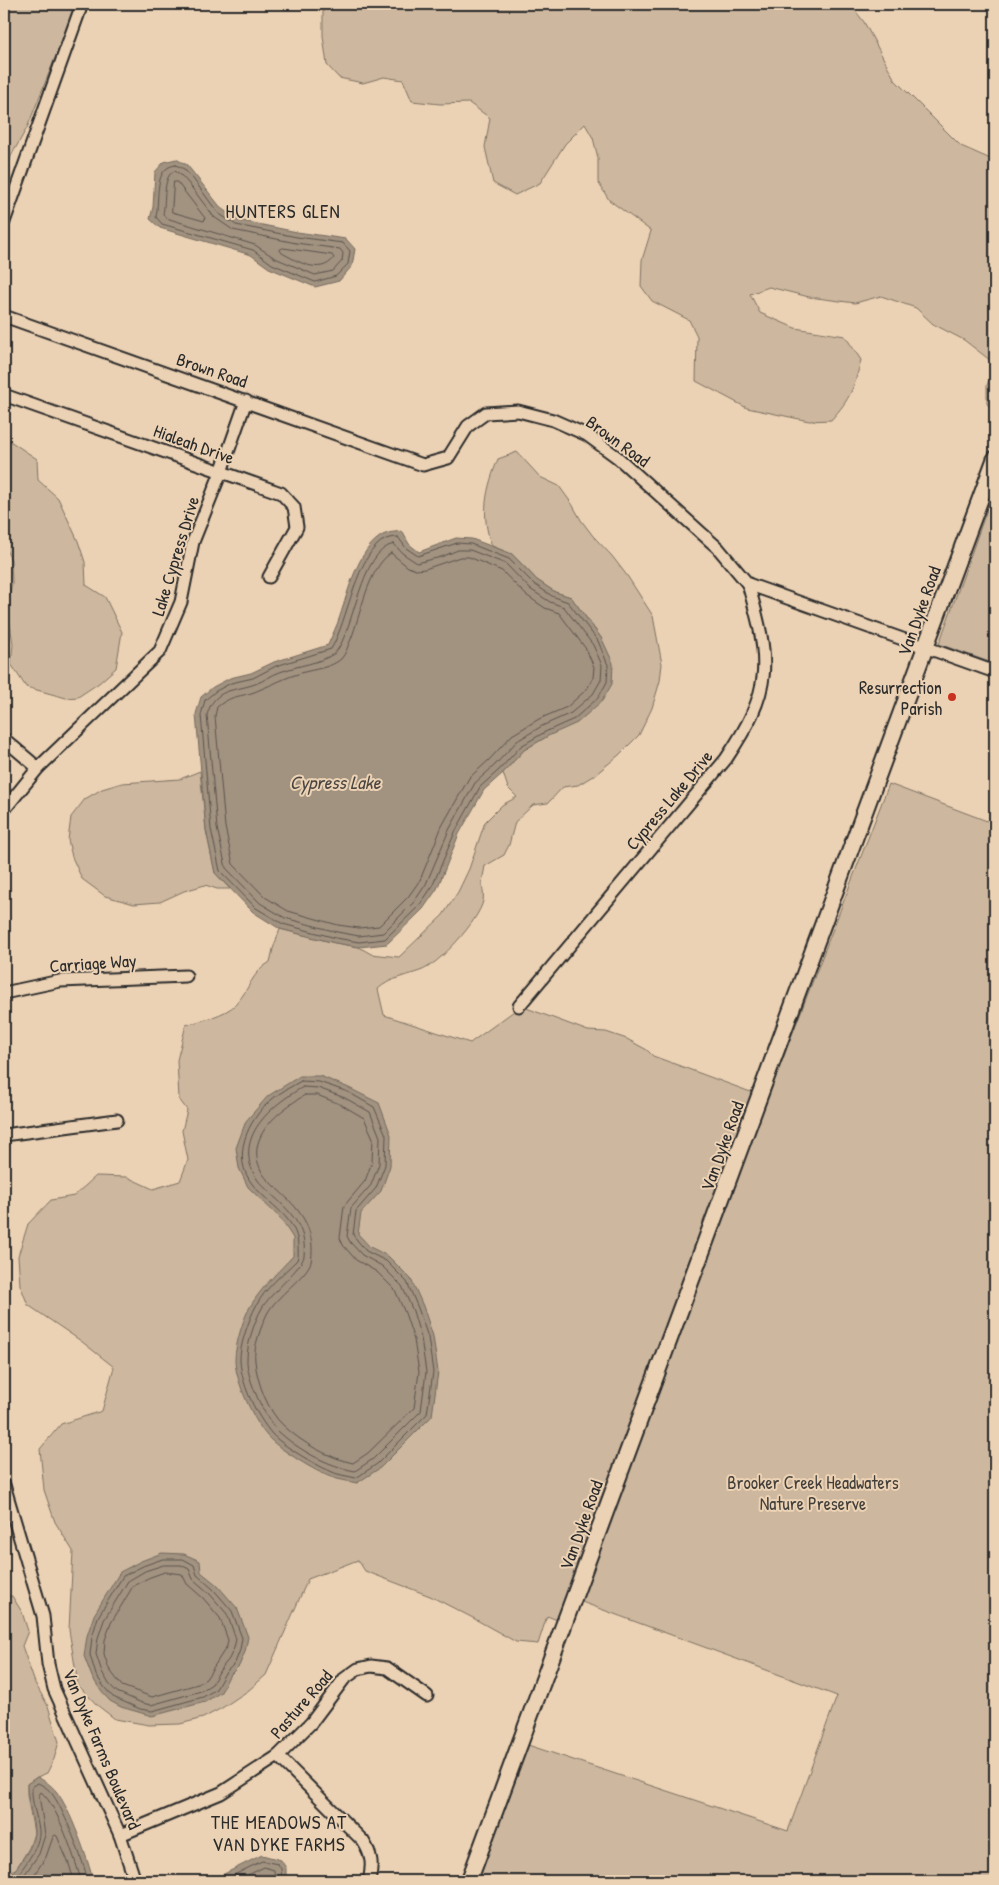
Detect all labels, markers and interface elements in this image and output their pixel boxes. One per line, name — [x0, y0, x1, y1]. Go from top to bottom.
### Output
district label: HUNTERS GLEN — [225, 198, 341, 224]
street label: Brown Road — [173, 346, 251, 394]
street label: Brown Road — [581, 409, 655, 473]
street label: Hialeah Drive — [150, 418, 238, 470]
street label: Lake Cypress Drive — [145, 493, 205, 619]
street label: Van Dyke Road — [891, 563, 947, 659]
place label: Resurrection Parish — [859, 675, 942, 721]
marker: Resurrection Parish — [946, 691, 958, 703]
street label: Cypress Lake Drive — [620, 745, 718, 855]
water label: Cypress Lake — [290, 769, 382, 795]
street label: Carriage Way — [49, 947, 138, 979]
street label: Van Dyke Road — [694, 1098, 750, 1194]
park label: Brooker Creek Headwaters Nature Preserve — [727, 1470, 899, 1516]
street label: Van Dyke Road — [553, 1477, 609, 1573]
street label: Pasture Road — [264, 1664, 338, 1744]
street label: Van Dyke Farms Boulevard — [57, 1665, 147, 1833]
district label: THE MEADOWS AT VAN DYKE FARMS — [211, 1809, 347, 1857]

